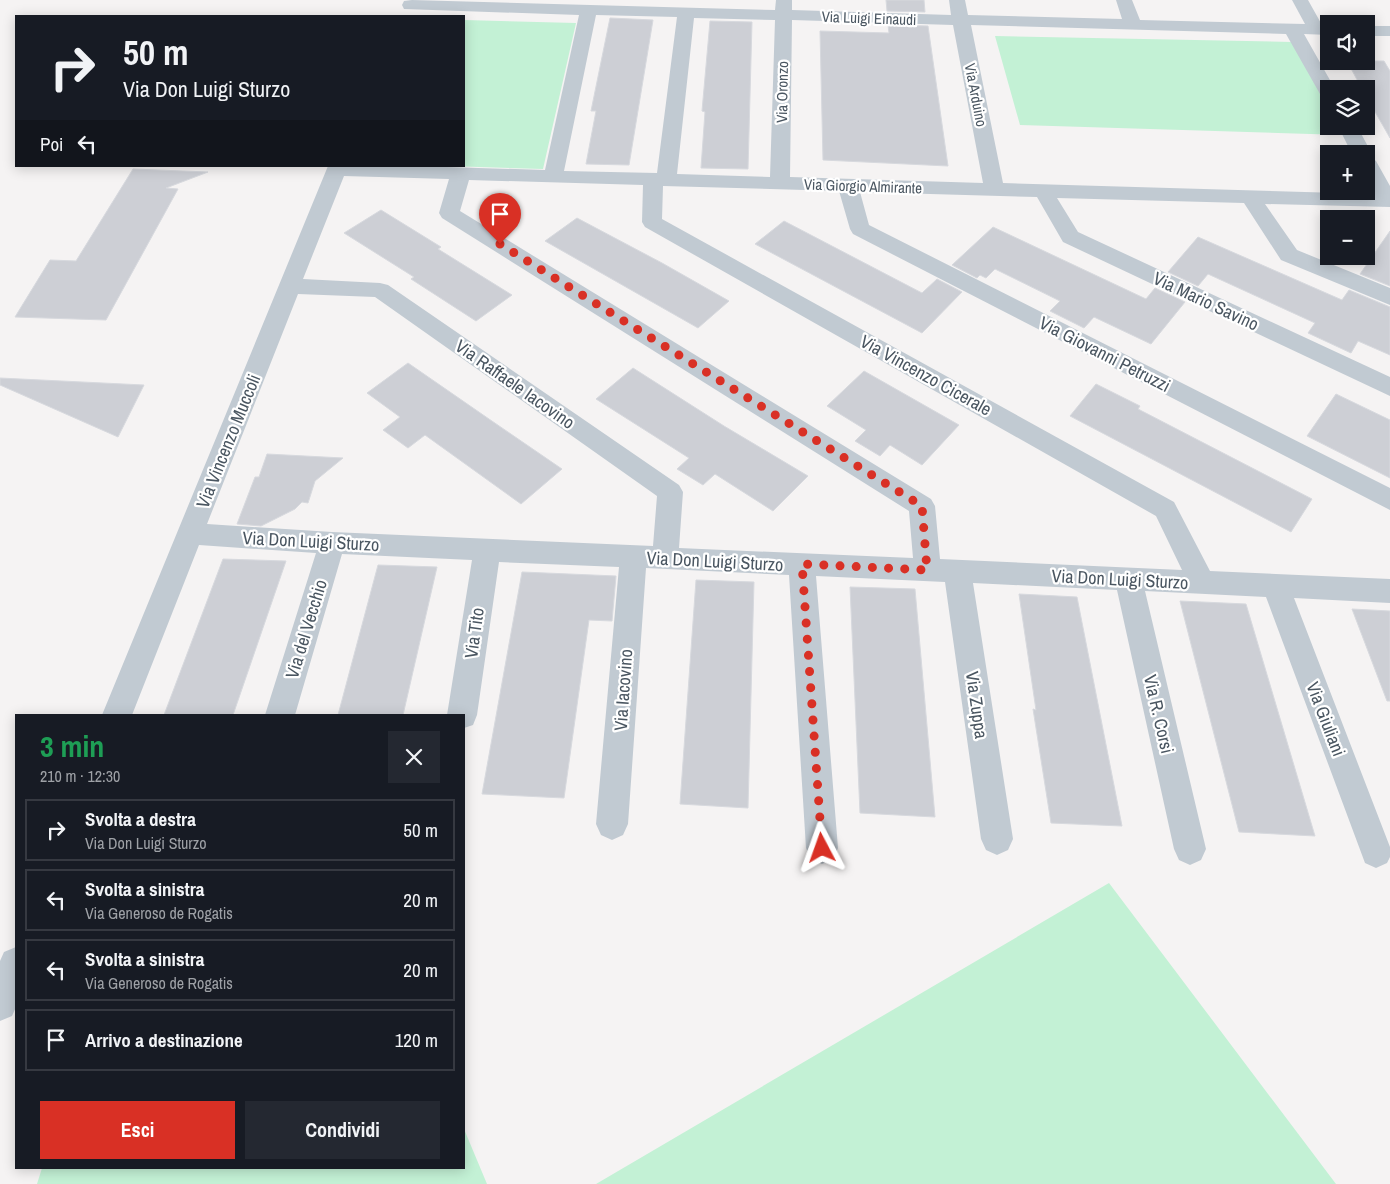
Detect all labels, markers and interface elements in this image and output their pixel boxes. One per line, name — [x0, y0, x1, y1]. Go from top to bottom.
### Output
street label: Via Luigi Einaudi — [821, 6, 917, 30]
map controls — [1320, 15, 1375, 265]
button: sound — [1320, 15, 1375, 70]
text: 50 m — [123, 29, 188, 76]
icon: right — [40, 35, 105, 100]
street label: Via Oronzo — [771, 61, 793, 123]
street label: Via Arduino — [960, 62, 992, 129]
text: Via Don Luigi Sturzo — [123, 74, 290, 104]
button: layers — [1320, 80, 1375, 135]
icon: left — [73, 130, 101, 158]
text: Poi — [40, 131, 63, 157]
button: + — [1320, 145, 1375, 200]
street label: Via Giorgio Almirante — [804, 173, 923, 199]
pin — [479, 193, 521, 244]
icon: arrive — [486, 200, 514, 228]
button: − — [1320, 210, 1375, 265]
street label: Via Mario Savino — [1149, 266, 1263, 336]
street label: Via Giovanni Petruzzi — [1035, 310, 1175, 398]
street label: Via Vincenzo Cicerale — [856, 329, 996, 421]
street label: Via Raffaele Iacovino — [450, 333, 580, 435]
street label: Via Vincenzo Muccoli — [190, 370, 266, 512]
street label: Via Don Luigi Sturzo — [242, 525, 380, 557]
street label: Via Don Luigi Sturzo — [646, 545, 784, 577]
street label: Via Don Luigi Sturzo — [1051, 563, 1189, 595]
street label: Via del Vecchio — [279, 576, 333, 682]
street label: Via Tito — [458, 606, 490, 660]
street label: Via Iacovino — [608, 648, 638, 732]
street label: Via Zuppa — [960, 670, 994, 740]
street label: Via R. Corsi — [1138, 672, 1180, 756]
street label: Via Giuliani — [1300, 678, 1352, 760]
text: 3 min — [40, 726, 104, 766]
button: close — [388, 731, 440, 783]
text: 210 m · 12:30 — [40, 765, 120, 787]
text: Svolta a destra — [85, 806, 196, 832]
icon: right — [42, 816, 70, 844]
text: 50 m — [403, 817, 438, 843]
position arrow — [795, 821, 847, 873]
text: Via Don Luigi Sturzo — [85, 832, 207, 854]
text: Svolta a sinistra — [85, 876, 205, 902]
icon: left — [42, 886, 70, 914]
text: 20 m — [403, 887, 438, 913]
text: Via Generoso de Rogatis — [85, 902, 233, 924]
text: Svolta a sinistra — [85, 946, 205, 972]
icon: left — [42, 956, 70, 984]
text: 20 m — [403, 957, 438, 983]
text: Via Generoso de Rogatis — [85, 972, 233, 994]
icon: arrive — [42, 1026, 70, 1054]
text: Arrivo a destinazione — [85, 1027, 243, 1053]
text: 120 m — [395, 1027, 438, 1053]
button: Esci — [40, 1101, 235, 1159]
button: Condividi — [245, 1101, 440, 1159]

